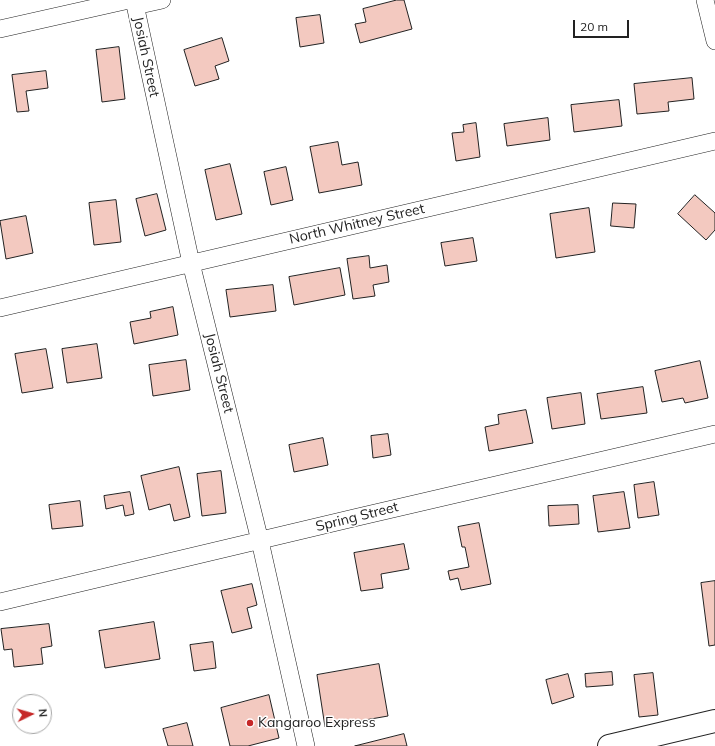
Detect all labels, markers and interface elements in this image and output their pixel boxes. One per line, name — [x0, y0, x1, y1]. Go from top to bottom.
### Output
scale bar — [575, 12, 631, 38]
street label: Josiah Street — [129, 15, 163, 99]
text: 20 m — [580, 19, 608, 34]
street label: North Whitney Street — [288, 200, 426, 248]
street label: Josiah Street — [201, 331, 237, 415]
street label: Spring Street — [314, 499, 400, 535]
north arrow — [12, 694, 52, 734]
text: N — [36, 708, 50, 718]
place label: Kangaroo Express — [258, 715, 376, 731]
marker: Kangaroo Express — [245, 718, 255, 728]

